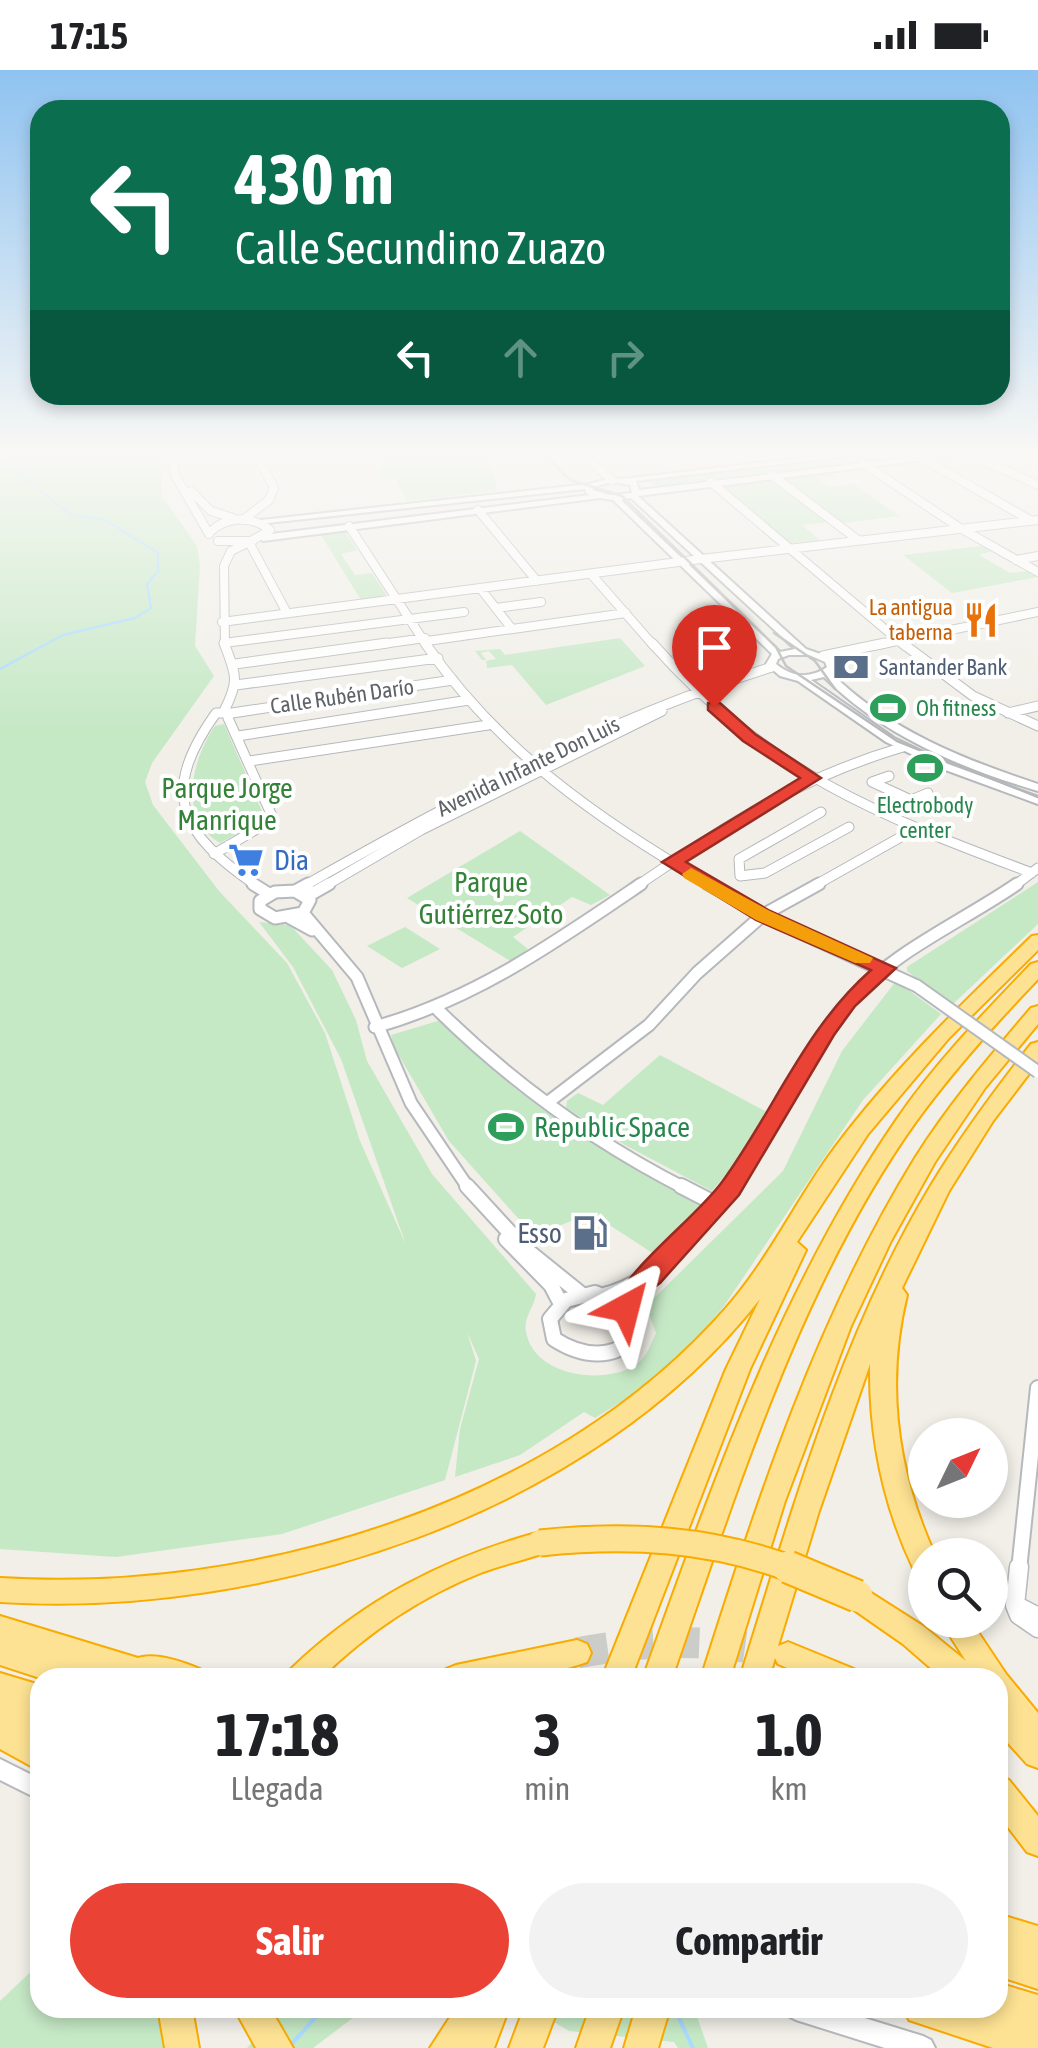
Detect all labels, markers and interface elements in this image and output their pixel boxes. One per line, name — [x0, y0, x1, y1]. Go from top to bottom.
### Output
text: 17:15 — [50, 14, 128, 57]
text: 430 m — [235, 139, 394, 219]
icon: left — [70, 140, 200, 270]
text: Calle Secundino Zuazo — [235, 222, 606, 274]
icon: left — [388, 330, 443, 385]
icon: ahead — [493, 330, 548, 385]
icon: right — [598, 330, 653, 385]
place label: La antigua taberna — [869, 594, 953, 645]
restaurant icon: La antigua taberna — [962, 601, 1000, 639]
pin — [672, 605, 757, 708]
icon: arrive — [687, 620, 742, 675]
bank icon: Santander Bank — [832, 648, 870, 686]
place label: Santander Bank — [879, 654, 1008, 680]
street label: Calle Rubén Darío — [269, 673, 415, 719]
sports icon: Oh fitness — [869, 689, 907, 727]
place label: Oh fitness — [916, 695, 996, 721]
street label: Avenida Infante Don Luis — [433, 710, 624, 821]
sports icon: Electrobody center — [906, 749, 944, 787]
park label: Parque Jorge Manrique — [161, 772, 293, 836]
place label: Electrobody center — [877, 792, 973, 843]
supermarket icon: Dia — [227, 841, 265, 879]
place label: Dia — [274, 844, 309, 876]
park label: Parque Gutiérrez Soto — [419, 866, 563, 930]
sports icon: Republic Space — [487, 1108, 525, 1146]
place label: Republic Space — [534, 1111, 690, 1143]
fuel station icon: Esso — [571, 1214, 609, 1252]
place label: Esso — [517, 1217, 562, 1249]
position arrow — [574, 1256, 678, 1360]
north arrow — [908, 1418, 1008, 1518]
map controls — [908, 1418, 1008, 1638]
button: search — [908, 1538, 1008, 1638]
text: 17:18 — [215, 1700, 339, 1769]
text: 3 — [533, 1700, 561, 1769]
text: 1.0 — [756, 1700, 823, 1769]
text: Llegada — [231, 1770, 324, 1807]
text: min — [524, 1770, 570, 1807]
text: km — [771, 1770, 808, 1807]
button: Salir — [70, 1883, 509, 1998]
button: Compartir — [529, 1883, 968, 1998]

